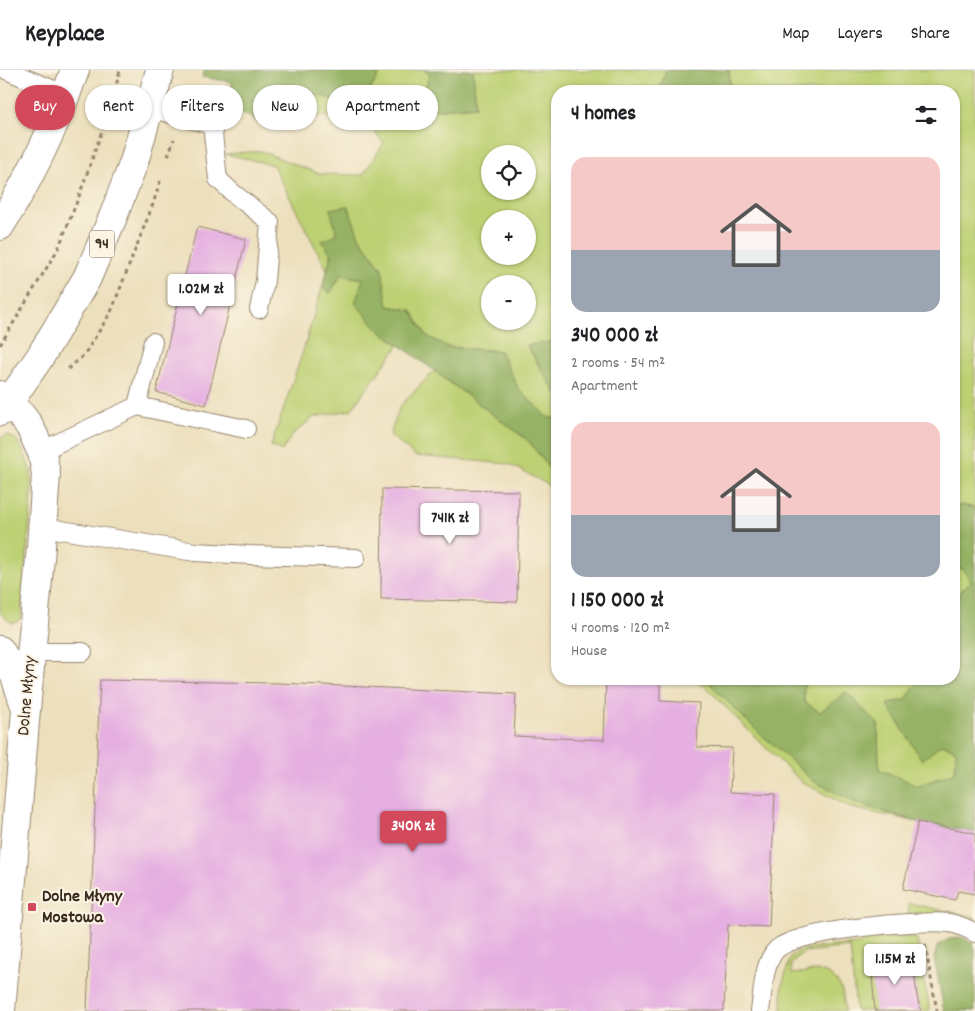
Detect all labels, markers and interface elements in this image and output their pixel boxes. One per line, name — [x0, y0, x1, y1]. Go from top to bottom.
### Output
text: Keyplace — [25, 18, 105, 52]
text: Map — [782, 22, 809, 47]
text: Layers — [837, 22, 883, 47]
text: Share — [911, 22, 950, 47]
chip: Buy — [15, 85, 75, 130]
chip: Rent — [85, 85, 152, 130]
chip: Filters — [162, 85, 243, 130]
chip: New — [253, 85, 317, 130]
chip: Apartment — [327, 85, 438, 130]
text: 4 homes — [571, 100, 636, 130]
icon: filters — [912, 101, 940, 129]
map controls — [481, 145, 536, 330]
button: locate — [481, 145, 536, 200]
icon: home — [711, 190, 801, 280]
button: + — [481, 210, 536, 265]
road number: 94 — [90, 230, 114, 258]
pin: 1.02M zł — [149, 274, 253, 316]
button: − — [481, 275, 536, 330]
text: 1.02M zł — [178, 278, 224, 301]
text: 340 000 zł — [571, 322, 658, 352]
text: 2 rooms · 54 m² — [571, 352, 665, 375]
text: Apartment — [571, 375, 638, 398]
icon: home — [711, 455, 801, 545]
pin: 741K zł — [404, 502, 496, 545]
text: 741K zł — [431, 507, 469, 530]
text: 1 150 000 zł — [571, 587, 663, 617]
text: 4 rooms · 120 m² — [571, 617, 670, 640]
text: House — [571, 640, 607, 663]
street label: Dolne Młyny — [12, 654, 44, 737]
pin: 340K zł — [367, 810, 459, 853]
text: 340K zł — [391, 815, 435, 838]
place label: Dolne Młyny Mostowa — [42, 885, 123, 931]
marker: Dolne Młyny Mostowa — [26, 901, 38, 913]
pin: 1.15M zł — [843, 944, 947, 986]
text: 1.15M zł — [875, 948, 915, 971]

